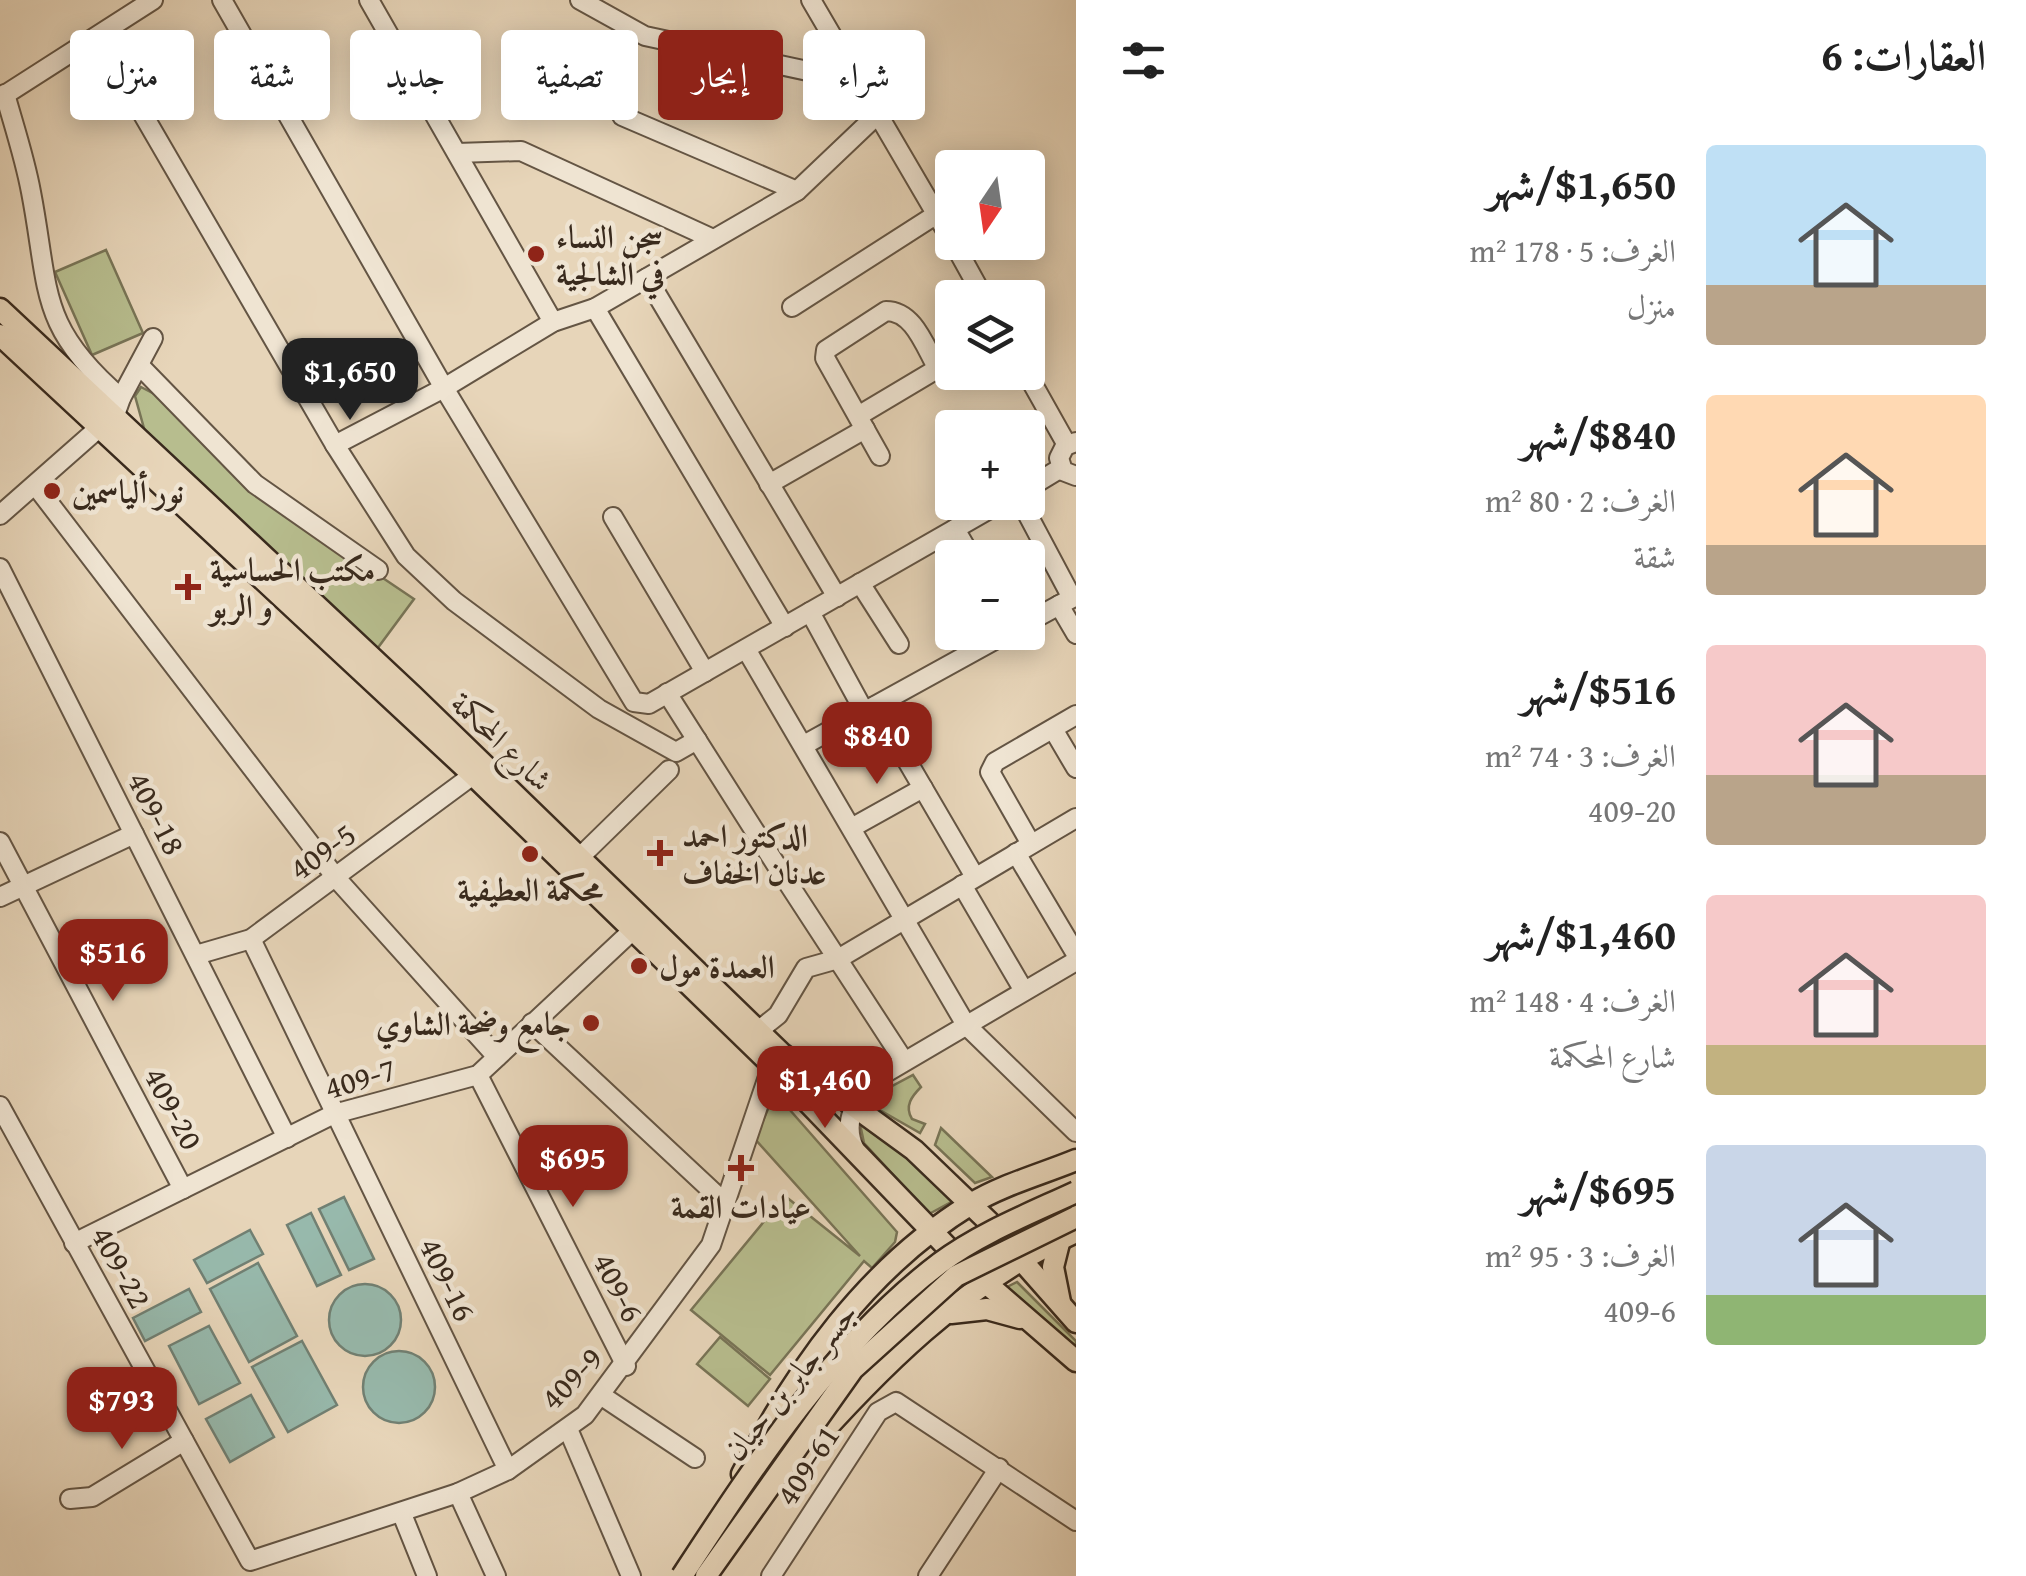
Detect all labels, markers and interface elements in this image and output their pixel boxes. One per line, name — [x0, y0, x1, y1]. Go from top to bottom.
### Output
text: العقارات: 6 — [1821, 24, 1986, 85]
chip: منزل — [70, 30, 194, 120]
chip: شقة — [214, 30, 330, 120]
chip: جديد — [350, 30, 481, 120]
chip: تصفية — [501, 30, 638, 120]
chip: إيجار — [658, 30, 783, 120]
chip: شراء — [803, 30, 925, 120]
icon: filters — [1116, 33, 1171, 88]
north arrow — [935, 150, 1045, 260]
map controls — [935, 150, 1045, 650]
text: $1,650/شهر — [1487, 153, 1676, 214]
icon: home — [1786, 185, 1906, 305]
place label: سجن النساء في الشالجية — [556, 213, 664, 300]
text: الغرف: 5 · 178 m² — [1469, 227, 1676, 274]
marker: سجن النساء في الشالجية — [525, 243, 547, 265]
button: layers — [935, 280, 1045, 390]
text: منزل — [1627, 283, 1676, 330]
pin: $1,650 — [269, 338, 431, 423]
text: $1,650 — [304, 347, 396, 394]
text: $840/شهر — [1521, 403, 1676, 464]
button: + — [935, 410, 1045, 520]
icon: home — [1786, 435, 1906, 555]
place label: نور ألياسمين — [72, 468, 184, 515]
text: الغرف: 2 · 80 m² — [1485, 477, 1676, 524]
marker: نور ألياسمين — [41, 480, 63, 502]
text: شقة — [1634, 533, 1676, 580]
button: − — [935, 540, 1045, 650]
place label: مكتب الحساسية و الربو — [207, 546, 375, 630]
marker: مكتب الحساسية و الربو — [175, 574, 201, 600]
text: $516/شهر — [1521, 658, 1676, 719]
street label: شارع المحكمة — [437, 680, 564, 805]
icon: home — [1786, 685, 1906, 805]
pin: $840 — [818, 702, 936, 787]
text: $840 — [844, 711, 910, 758]
text: الغرف: 3 · 74 m² — [1485, 732, 1676, 779]
street label: 409-18 — [116, 763, 198, 863]
text: 409-20 — [1588, 787, 1676, 834]
street label: 409-5 — [279, 811, 365, 891]
place label: الدكتور احمد عدنان الخفاف — [682, 812, 826, 896]
marker: الدكتور احمد عدنان الخفاف — [647, 840, 673, 866]
marker: محكمة العطيفية — [519, 843, 541, 865]
place label: محكمة العطيفية — [457, 866, 603, 913]
text: $1,460/شهر — [1487, 903, 1676, 964]
pin: $516 — [54, 919, 172, 1004]
text: $516 — [80, 928, 146, 975]
icon: home — [1786, 935, 1906, 1055]
place label: العمدة مول — [659, 943, 775, 990]
marker: العمدة مول — [628, 955, 650, 977]
text: الغرف: 4 · 148 m² — [1469, 977, 1676, 1024]
place label: جامع وضحة الشاوي — [376, 1000, 571, 1054]
marker: جامع وضحة الشاوي — [580, 1012, 602, 1034]
text: شارع المحكمة — [1549, 1033, 1676, 1080]
street label: 409-7 — [318, 1045, 402, 1111]
pin: $1,460 — [744, 1046, 906, 1131]
text: $1,460 — [779, 1055, 871, 1102]
street label: 409-20 — [133, 1058, 215, 1158]
pin: $695 — [514, 1125, 632, 1210]
text: $695 — [540, 1134, 606, 1181]
marker: عيادات القمة — [728, 1155, 754, 1181]
text: $695/شهر — [1521, 1158, 1676, 1219]
place label: عيادات القمة — [671, 1183, 811, 1230]
icon: home — [1786, 1185, 1906, 1305]
street label: 409-22 — [80, 1217, 164, 1317]
street label: 409-16 — [408, 1229, 488, 1329]
text: الغرف: 3 · 95 m² — [1485, 1232, 1676, 1279]
street label: 409-6 — [582, 1244, 656, 1330]
text: 409-6 — [1603, 1287, 1676, 1334]
street label: جسر جابر بن حيان — [711, 1292, 869, 1470]
street label: 409-9 — [529, 1336, 613, 1420]
pin: $793 — [63, 1367, 181, 1452]
text: $793 — [89, 1376, 155, 1423]
street label: 409-61 — [763, 1415, 851, 1515]

